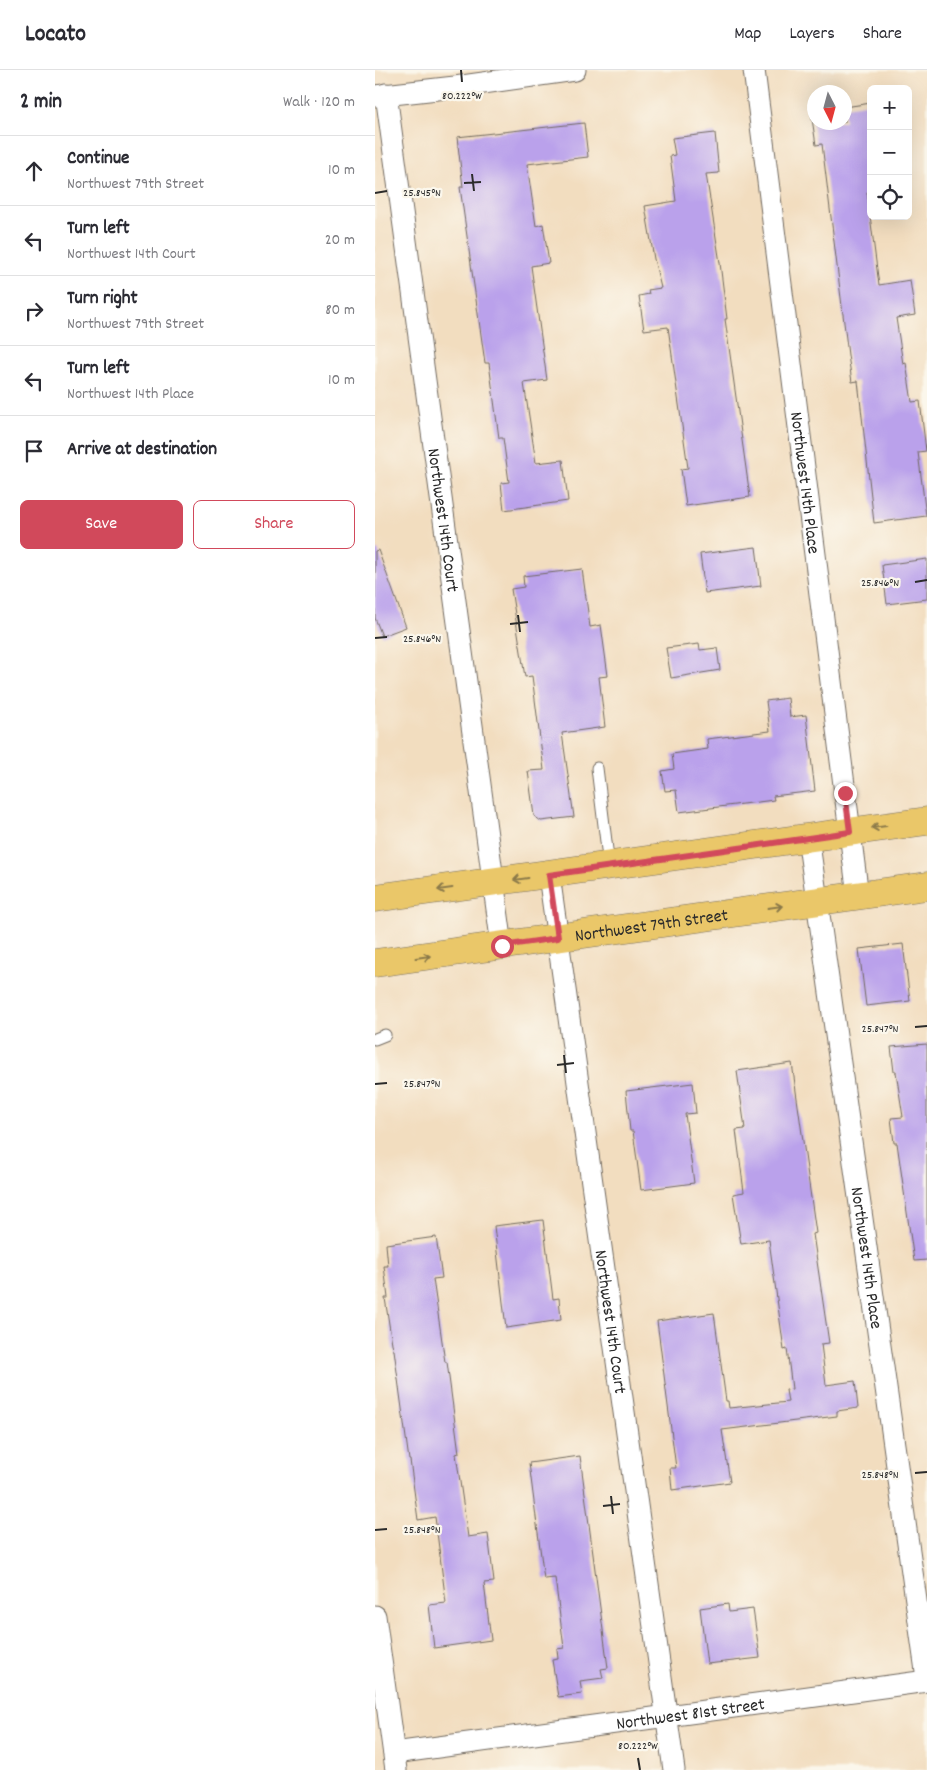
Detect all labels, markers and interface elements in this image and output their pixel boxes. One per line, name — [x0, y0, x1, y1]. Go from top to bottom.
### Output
text: Locato — [25, 18, 86, 52]
text: Map — [734, 22, 761, 47]
text: Layers — [789, 22, 835, 47]
text: Share — [863, 22, 902, 47]
north arrow — [807, 85, 852, 130]
map controls — [867, 85, 912, 220]
button: + — [867, 85, 912, 130]
text: 2 min — [20, 88, 62, 118]
text: 80.222°W — [442, 88, 482, 105]
text: Walk · 120 m — [283, 91, 355, 114]
button: − — [867, 130, 912, 175]
text: Continue — [67, 146, 129, 173]
icon: ahead — [20, 157, 48, 185]
text: 10 m — [328, 159, 355, 182]
text: Northwest 79th Street — [67, 173, 204, 196]
button: locate — [867, 175, 912, 220]
text: 25.845°N — [403, 185, 441, 202]
text: Turn left — [67, 216, 130, 243]
icon: left — [20, 227, 48, 255]
text: 20 m — [325, 229, 355, 252]
text: Northwest 14th Court — [67, 243, 196, 266]
text: Turn right — [67, 286, 138, 313]
icon: right — [20, 297, 48, 325]
text: 80 m — [325, 299, 355, 322]
text: Northwest 79th Street — [67, 313, 204, 336]
text: Turn left — [67, 356, 130, 383]
icon: left — [20, 367, 48, 395]
text: 10 m — [328, 369, 355, 392]
text: Northwest 14th Place — [67, 383, 194, 406]
street label: Northwest 14th Place — [782, 411, 825, 556]
icon: arrive — [20, 437, 48, 465]
text: Arrive at destination — [67, 437, 217, 464]
street label: Northwest 14th Court — [419, 447, 464, 594]
button: Save — [20, 500, 183, 549]
button: Share — [193, 500, 355, 549]
text: 25.846°N — [861, 575, 899, 592]
text: 25.846°N — [403, 631, 441, 648]
route end — [834, 782, 857, 805]
one-way arrow — [871, 823, 887, 833]
one-way arrow — [513, 874, 529, 884]
one-way arrow — [437, 884, 453, 894]
one-way arrow — [766, 902, 782, 912]
street label: Northwest 79th Street — [573, 904, 730, 950]
route start — [491, 935, 514, 958]
one-way arrow — [415, 951, 431, 961]
text: 25.847°N — [862, 1021, 899, 1038]
text: 25.847°N — [404, 1076, 441, 1093]
street label: Northwest 14th Place — [843, 1186, 887, 1331]
street label: Northwest 14th Court — [587, 1249, 631, 1396]
text: 25.848°N — [861, 1467, 899, 1484]
text: 25.848°N — [403, 1522, 441, 1539]
street label: Northwest 81st Street — [615, 1693, 767, 1738]
text: 80.222°W — [618, 1738, 658, 1755]

